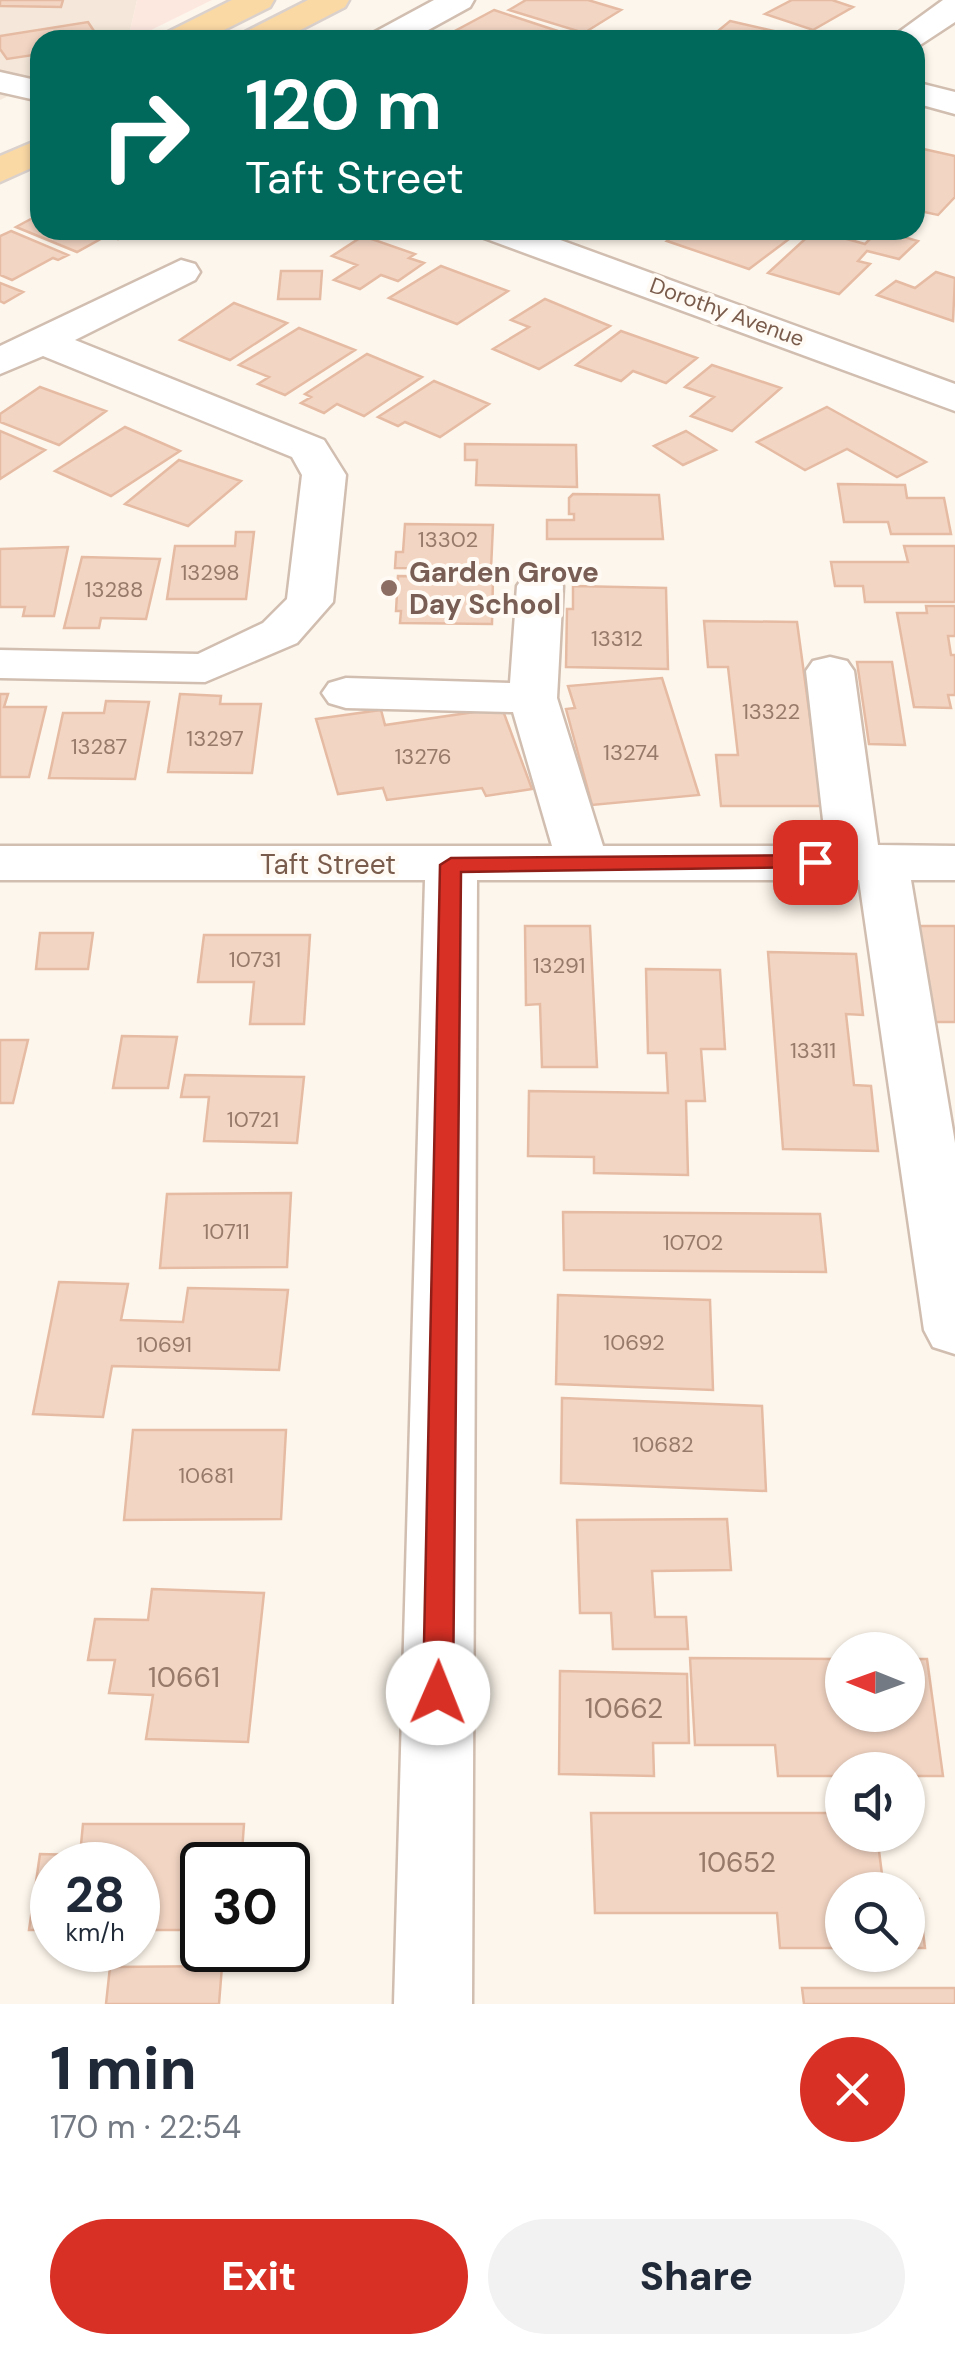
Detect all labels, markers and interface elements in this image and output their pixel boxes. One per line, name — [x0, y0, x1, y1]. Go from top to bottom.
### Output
text: 120 m — [245, 60, 442, 151]
icon: right — [80, 70, 210, 200]
text: Taft Street — [245, 148, 464, 207]
street label: Dorothy Avenue — [646, 271, 808, 353]
house number: 13302 — [418, 525, 478, 554]
place label: Garden Grove Day School — [409, 554, 599, 623]
house number: 13298 — [180, 558, 240, 587]
house number: 13288 — [85, 575, 143, 604]
marker: Garden Grove Day School — [378, 577, 400, 599]
house number: 13312 — [591, 624, 643, 653]
house number: 13322 — [742, 697, 800, 726]
house number: 13297 — [186, 724, 244, 753]
house number: 13287 — [71, 732, 127, 761]
house number: 13274 — [603, 738, 659, 767]
house number: 13276 — [394, 742, 452, 771]
pin — [773, 820, 858, 905]
icon: arrive — [788, 835, 843, 890]
street label: Taft Street — [260, 846, 396, 883]
house number: 10731 — [229, 945, 281, 974]
house number: 13291 — [533, 951, 585, 980]
house number: 13311 — [790, 1036, 836, 1065]
house number: 10721 — [227, 1105, 279, 1134]
house number: 10711 — [202, 1217, 250, 1246]
house number: 10702 — [663, 1228, 723, 1257]
house number: 10692 — [603, 1328, 665, 1357]
house number: 10691 — [136, 1330, 192, 1359]
house number: 10682 — [632, 1430, 694, 1459]
house number: 10681 — [178, 1461, 234, 1490]
north arrow — [825, 1632, 925, 1732]
map controls — [825, 1632, 925, 1972]
position arrow — [386, 1641, 490, 1745]
house number: 10661 — [148, 1659, 220, 1696]
house number: 10662 — [585, 1690, 663, 1727]
button: sound — [825, 1752, 925, 1852]
speed limit sign: 30 — [180, 1842, 310, 1972]
house number: 10652 — [698, 1844, 776, 1881]
text: 28 — [65, 1862, 125, 1928]
button: search — [825, 1872, 925, 1972]
text: km/h — [65, 1916, 125, 1949]
text: 1 min — [50, 2029, 197, 2108]
button: close — [800, 2037, 905, 2142]
text: 170 m · 22:54 — [50, 2106, 241, 2148]
button: Exit — [50, 2219, 468, 2334]
button: Share — [488, 2219, 905, 2334]

